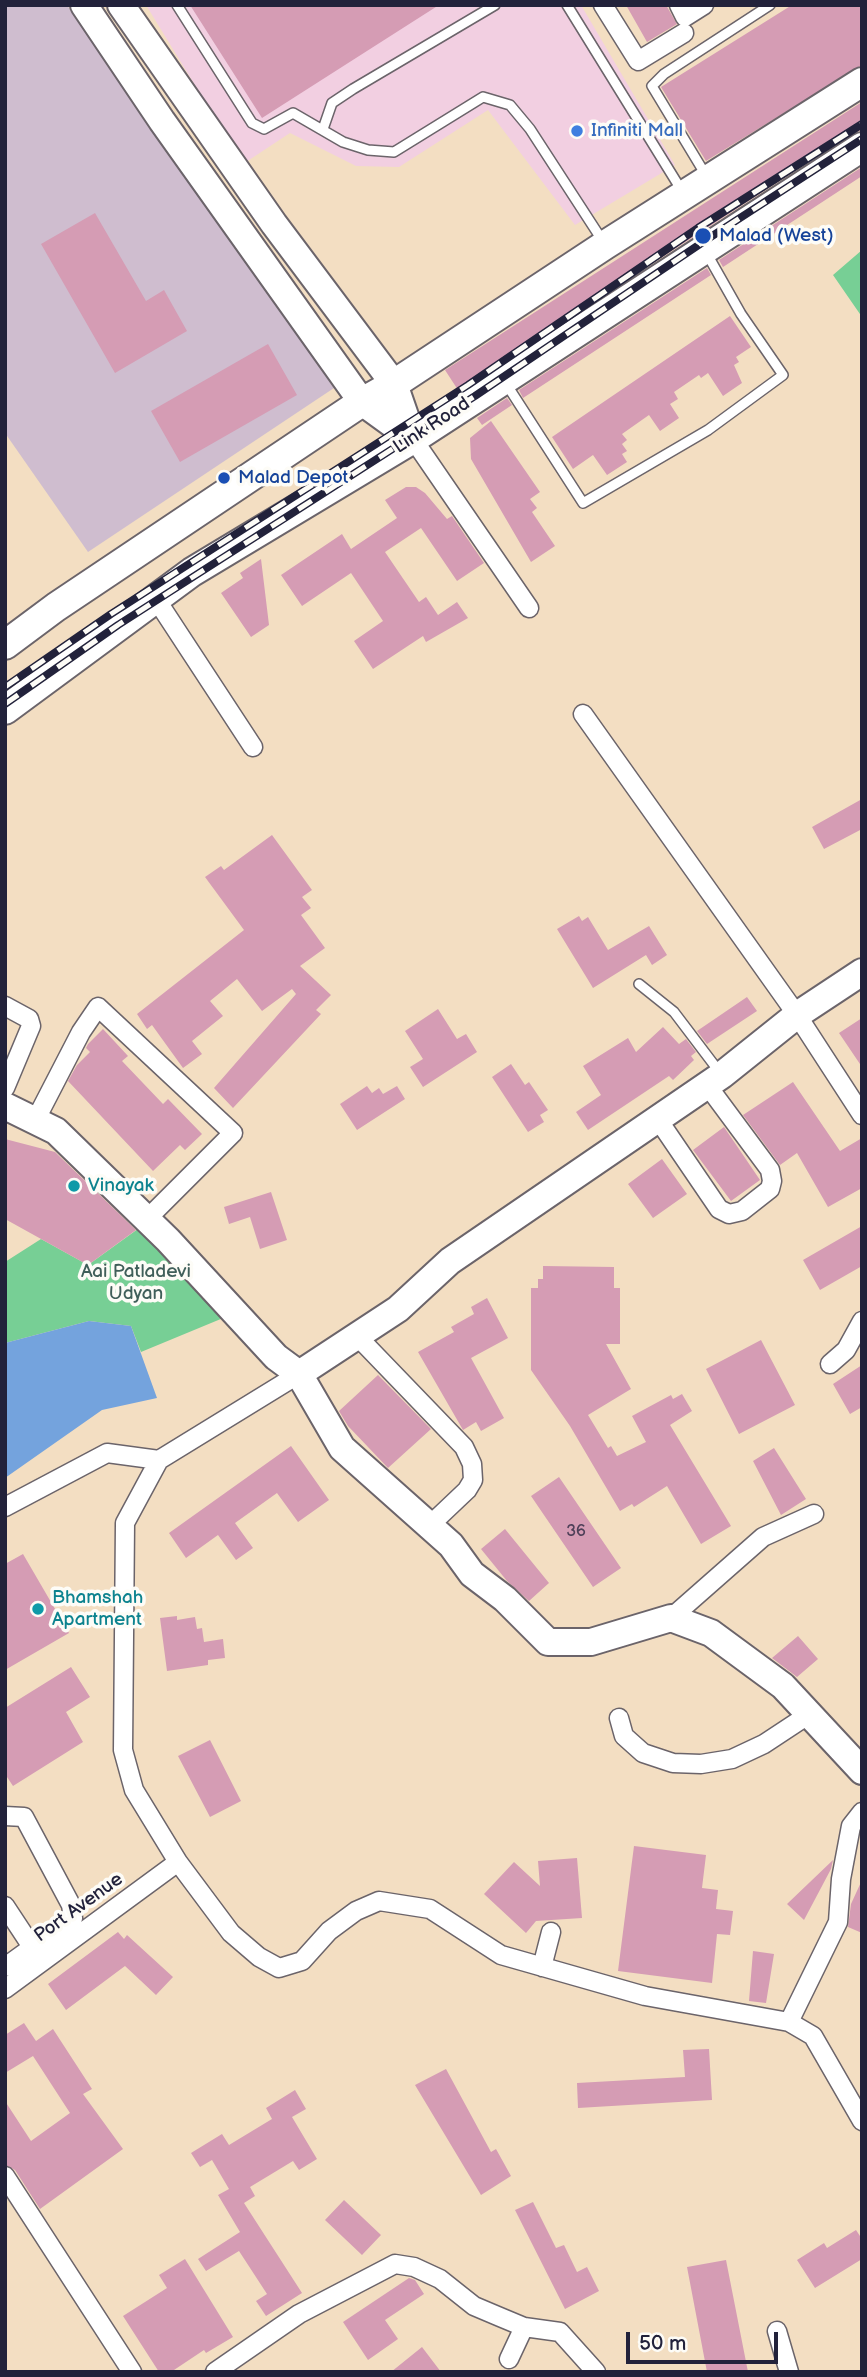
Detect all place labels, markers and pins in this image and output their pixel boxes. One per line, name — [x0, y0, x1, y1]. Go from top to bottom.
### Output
place label: Infiniti Mall — [591, 120, 683, 142]
marker: Infiniti Mall — [569, 123, 585, 139]
place label: Malad (West) — [719, 225, 834, 247]
marker: Malad (West) — [693, 226, 713, 246]
place label: Malad Depot — [238, 467, 348, 489]
marker: Malad Depot — [216, 470, 232, 486]
place label: Vinayak — [88, 1175, 154, 1197]
marker: Vinayak — [66, 1178, 82, 1194]
place label: Bhamshah Apartment — [52, 1587, 143, 1631]
marker: Bhamshah Apartment — [30, 1601, 46, 1617]

